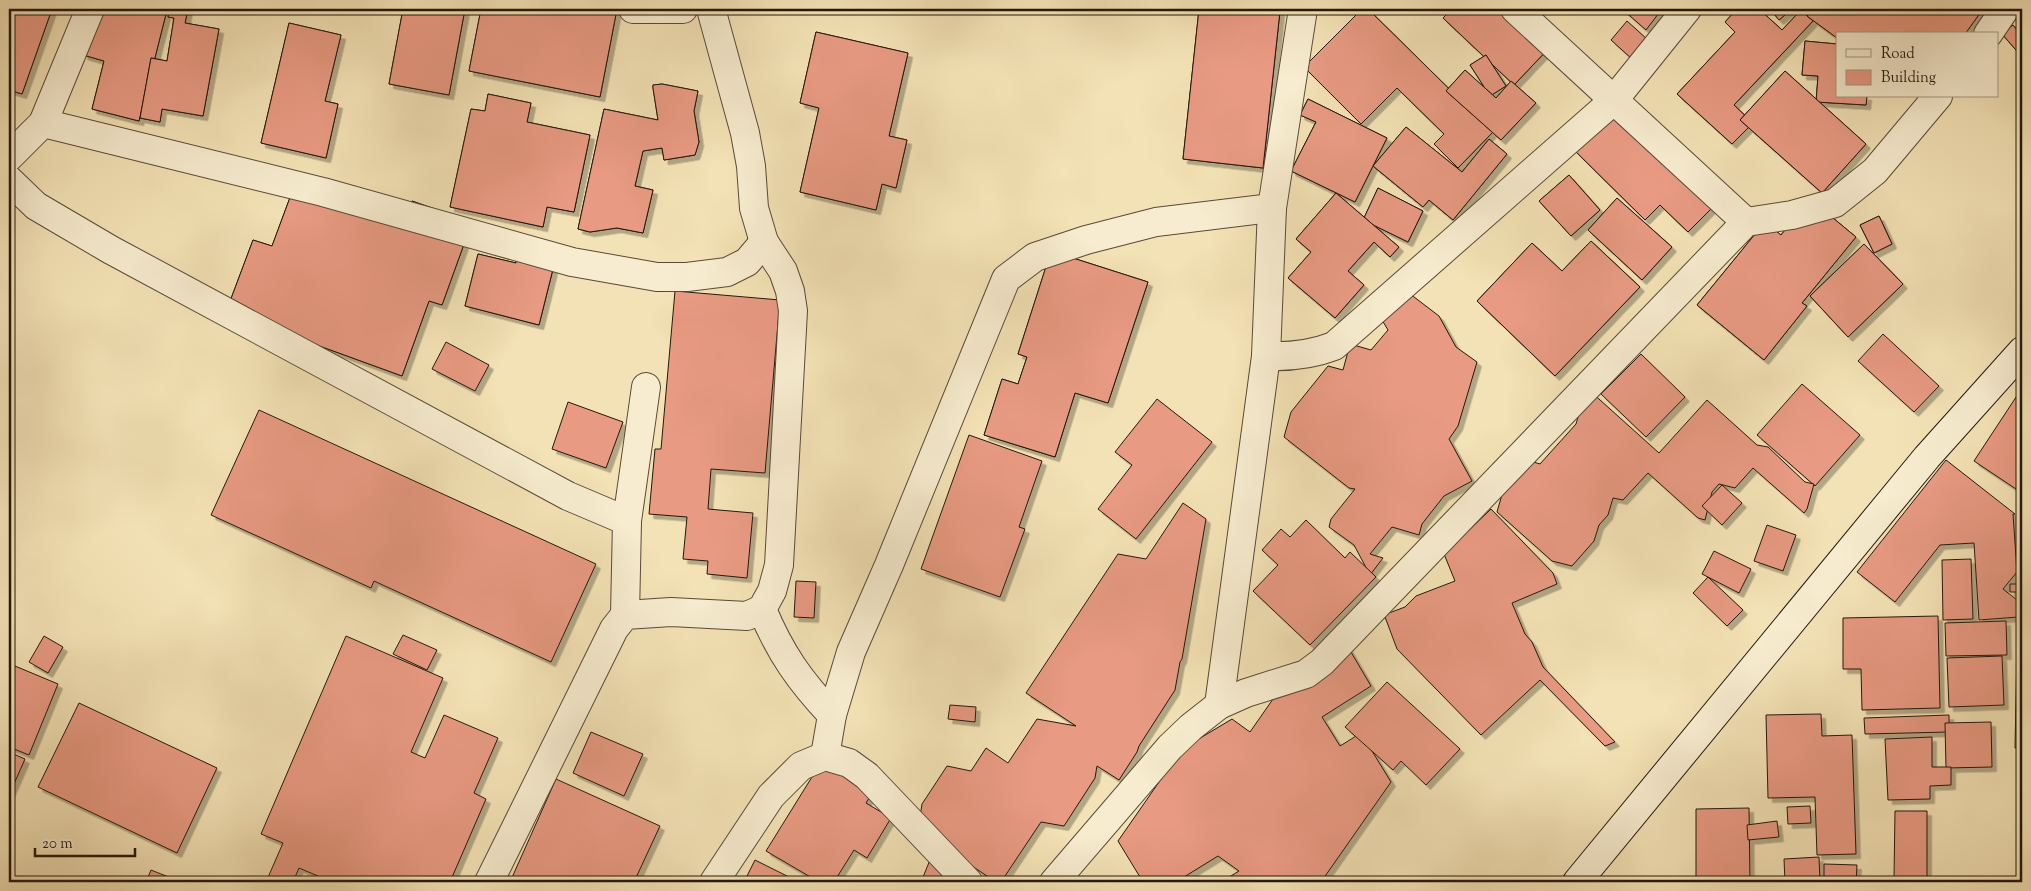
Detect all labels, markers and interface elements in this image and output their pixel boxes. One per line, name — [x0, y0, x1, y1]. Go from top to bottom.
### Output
legend — [1836, 32, 1998, 98]
text: Road — [1881, 44, 1915, 65]
text: Building — [1881, 68, 1936, 89]
scale bar — [35, 826, 135, 858]
text: 20 m — [42, 834, 73, 855]

